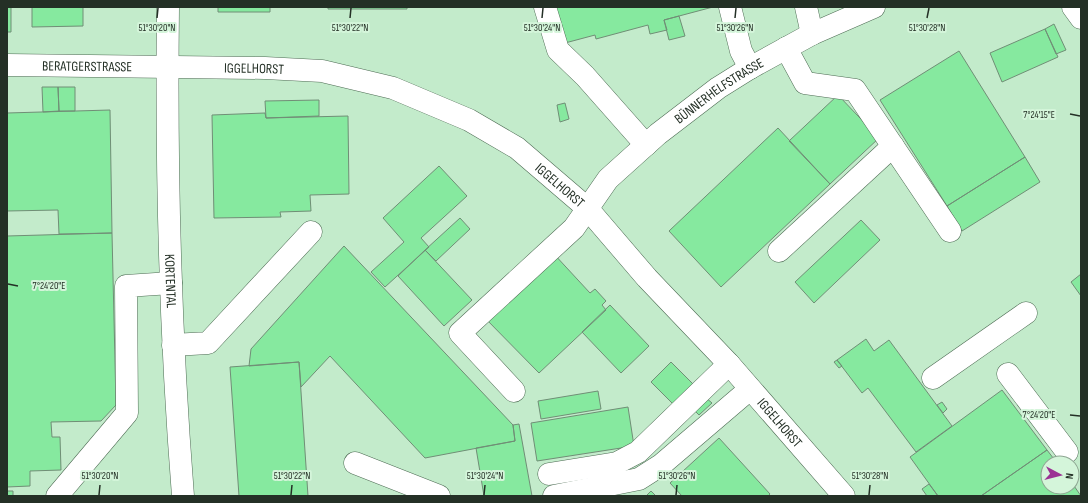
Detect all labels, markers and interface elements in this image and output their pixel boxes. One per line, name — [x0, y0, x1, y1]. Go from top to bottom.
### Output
text: 51°30'20"N — [139, 22, 175, 34]
text: 51°30'22"N — [332, 22, 368, 34]
text: 51°30'24"N — [524, 22, 560, 34]
text: 51°30'26"N — [717, 22, 753, 34]
text: 51°30'28"N — [909, 22, 945, 34]
street label: BÜNNERHELFSTRASSE — [671, 54, 766, 127]
street label: BERATGERSTRASSE — [42, 57, 132, 75]
street label: IGGELHORST — [224, 59, 285, 78]
text: 7°24'15"E — [1023, 109, 1055, 121]
street label: IGGELHORST — [532, 159, 589, 211]
street label: KORTENTAL — [161, 254, 180, 308]
text: 7°24'20"E — [33, 280, 65, 292]
street label: IGGELHORST — [754, 394, 806, 451]
text: 7°24'20"E — [1023, 409, 1055, 421]
north arrow — [1040, 455, 1080, 495]
text: 51°30'20"N — [82, 470, 118, 482]
text: 51°30'22"N — [274, 470, 310, 482]
text: 51°30'24"N — [467, 470, 503, 482]
text: 51°30'26"N — [659, 470, 695, 482]
text: 51°30'28"N — [852, 470, 888, 482]
text: N — [1063, 472, 1076, 480]

